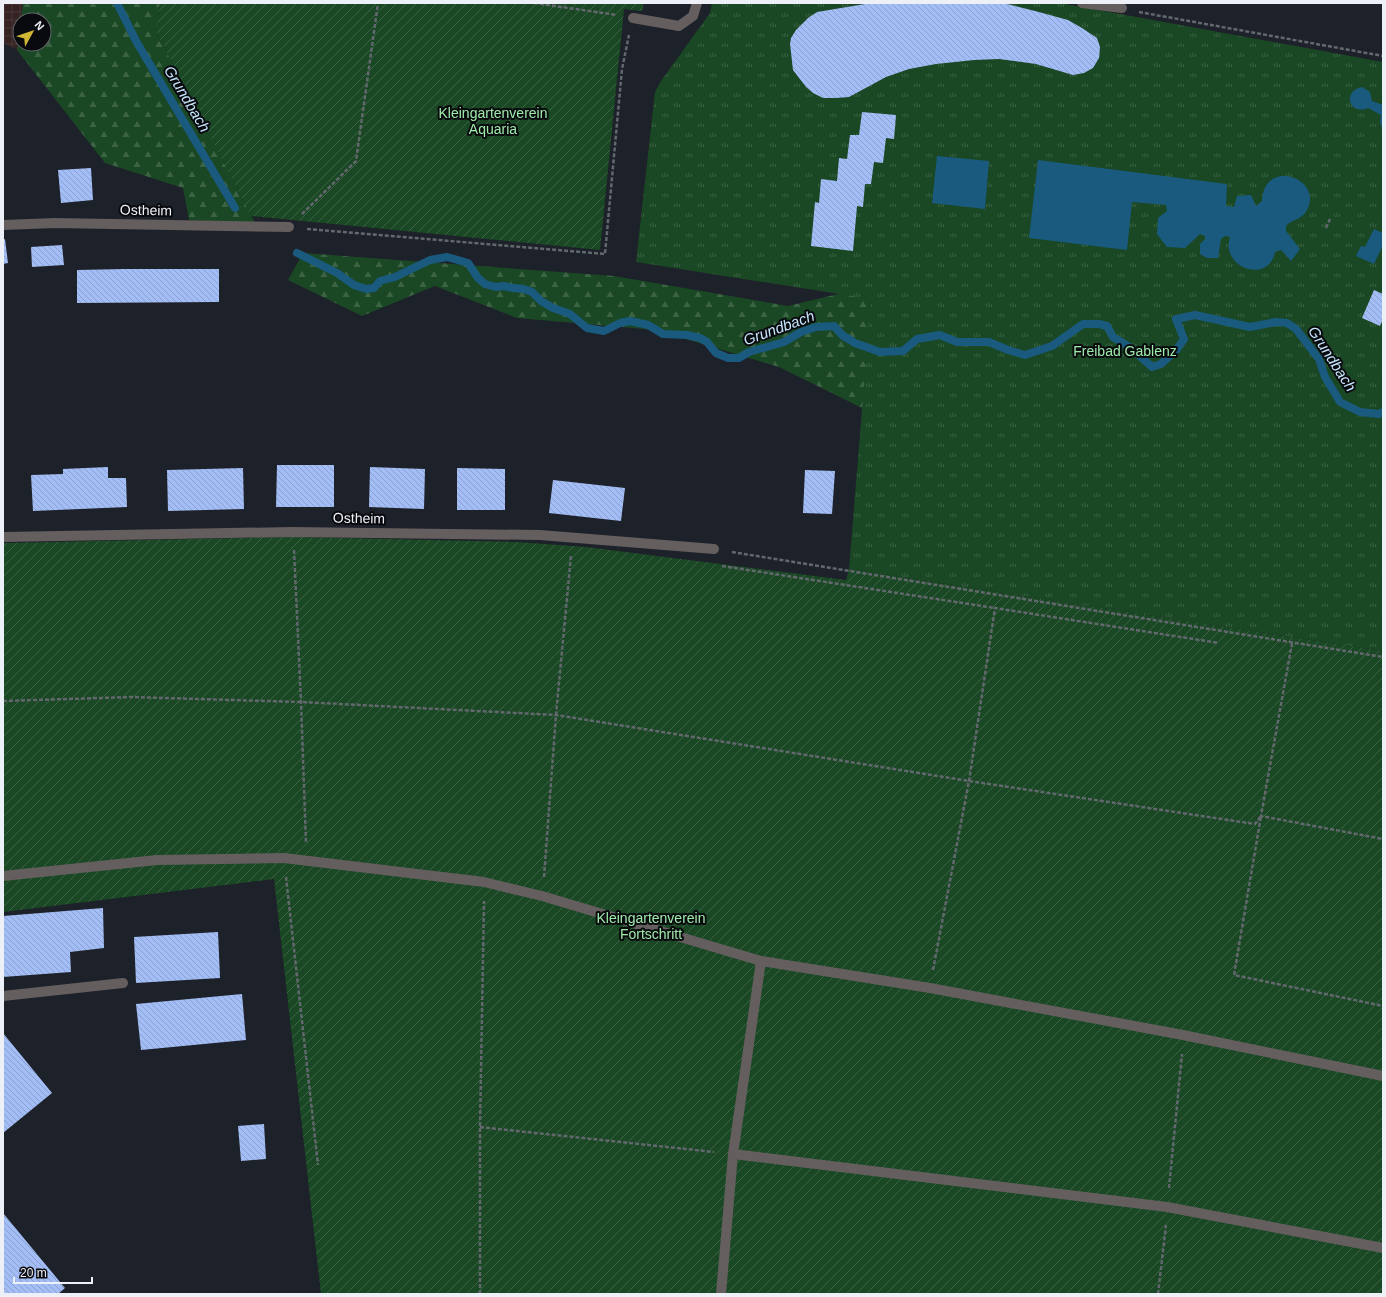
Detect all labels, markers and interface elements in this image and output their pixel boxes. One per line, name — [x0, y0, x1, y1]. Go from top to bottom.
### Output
north arrow — [12, 12, 52, 52]
text: N — [33, 19, 47, 33]
water label: Grundbach — [161, 63, 214, 135]
park label: Kleingartenverein Aquaria — [439, 105, 547, 137]
street label: Ostheim — [120, 202, 172, 218]
water label: Grundbach — [741, 307, 817, 348]
water label: Grundbach — [1305, 323, 1360, 394]
park label: Freibad Gablenz — [1073, 343, 1177, 359]
street label: Ostheim — [333, 510, 385, 526]
park label: Kleingartenverein Fortschritt — [597, 910, 705, 942]
scale bar — [14, 1259, 92, 1285]
text: 20 m — [20, 1266, 47, 1280]

